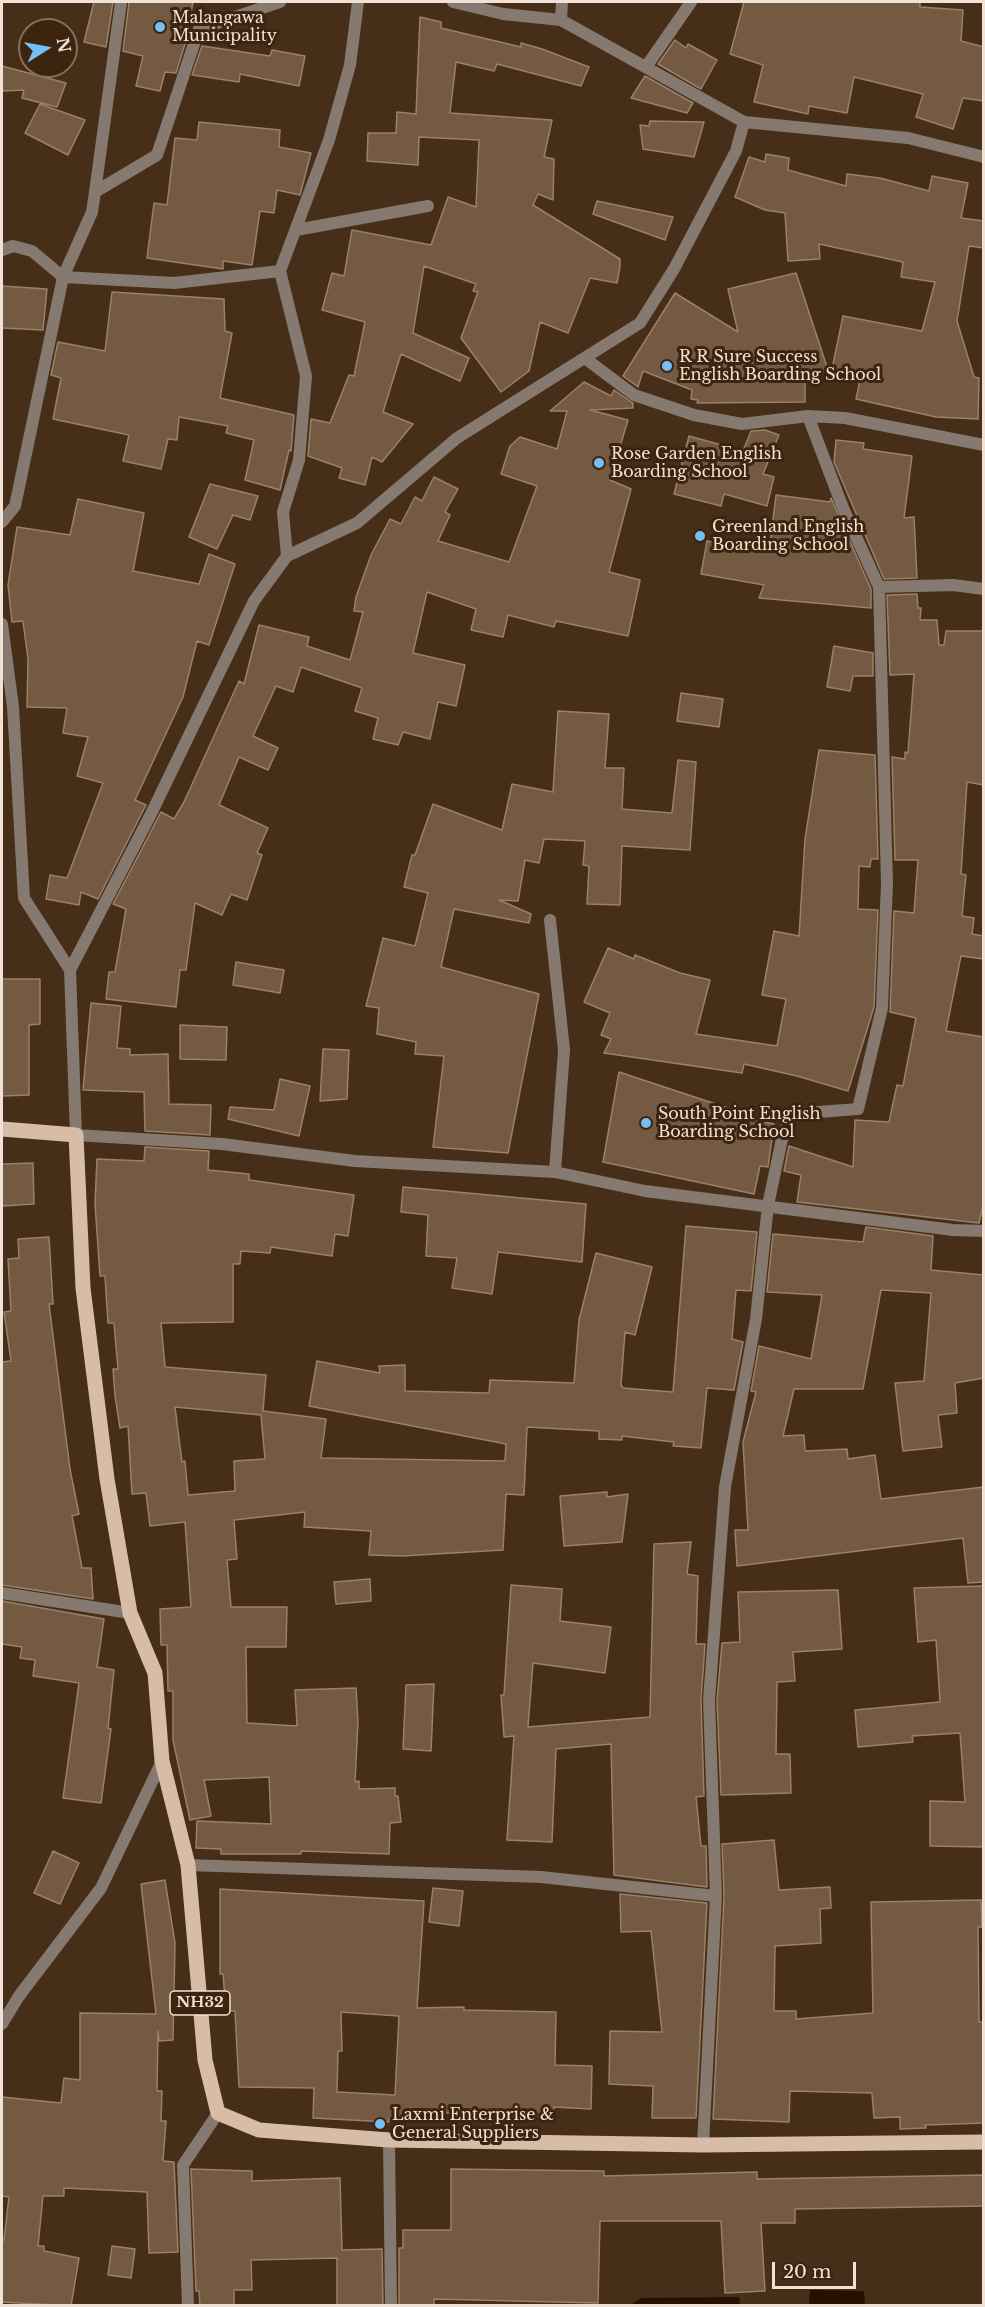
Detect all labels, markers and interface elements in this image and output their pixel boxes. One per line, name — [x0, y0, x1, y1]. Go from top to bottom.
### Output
place label: Malangawa Municipality — [172, 8, 277, 46]
north arrow — [18, 18, 78, 78]
marker: Malangawa Municipality — [153, 20, 167, 34]
text: N — [52, 36, 75, 54]
place label: R R Sure Success English Boarding School — [679, 347, 881, 385]
marker: R R Sure Success English Boarding School — [660, 359, 674, 373]
place label: Rose Garden English Boarding School — [611, 444, 782, 482]
marker: Rose Garden English Boarding School — [592, 456, 606, 470]
place label: Greenland English Boarding School — [712, 517, 864, 555]
marker: Greenland English Boarding School — [693, 529, 707, 543]
place label: South Point English Boarding School — [658, 1104, 820, 1142]
marker: South Point English Boarding School — [639, 1116, 653, 1130]
road number: NH32 — [170, 1991, 230, 2015]
place label: Laxmi Enterprise & General Suppliers — [392, 2105, 554, 2143]
marker: Laxmi Enterprise & General Suppliers — [373, 2117, 387, 2131]
scale bar — [775, 2250, 859, 2288]
text: 20 m — [783, 2261, 831, 2283]

